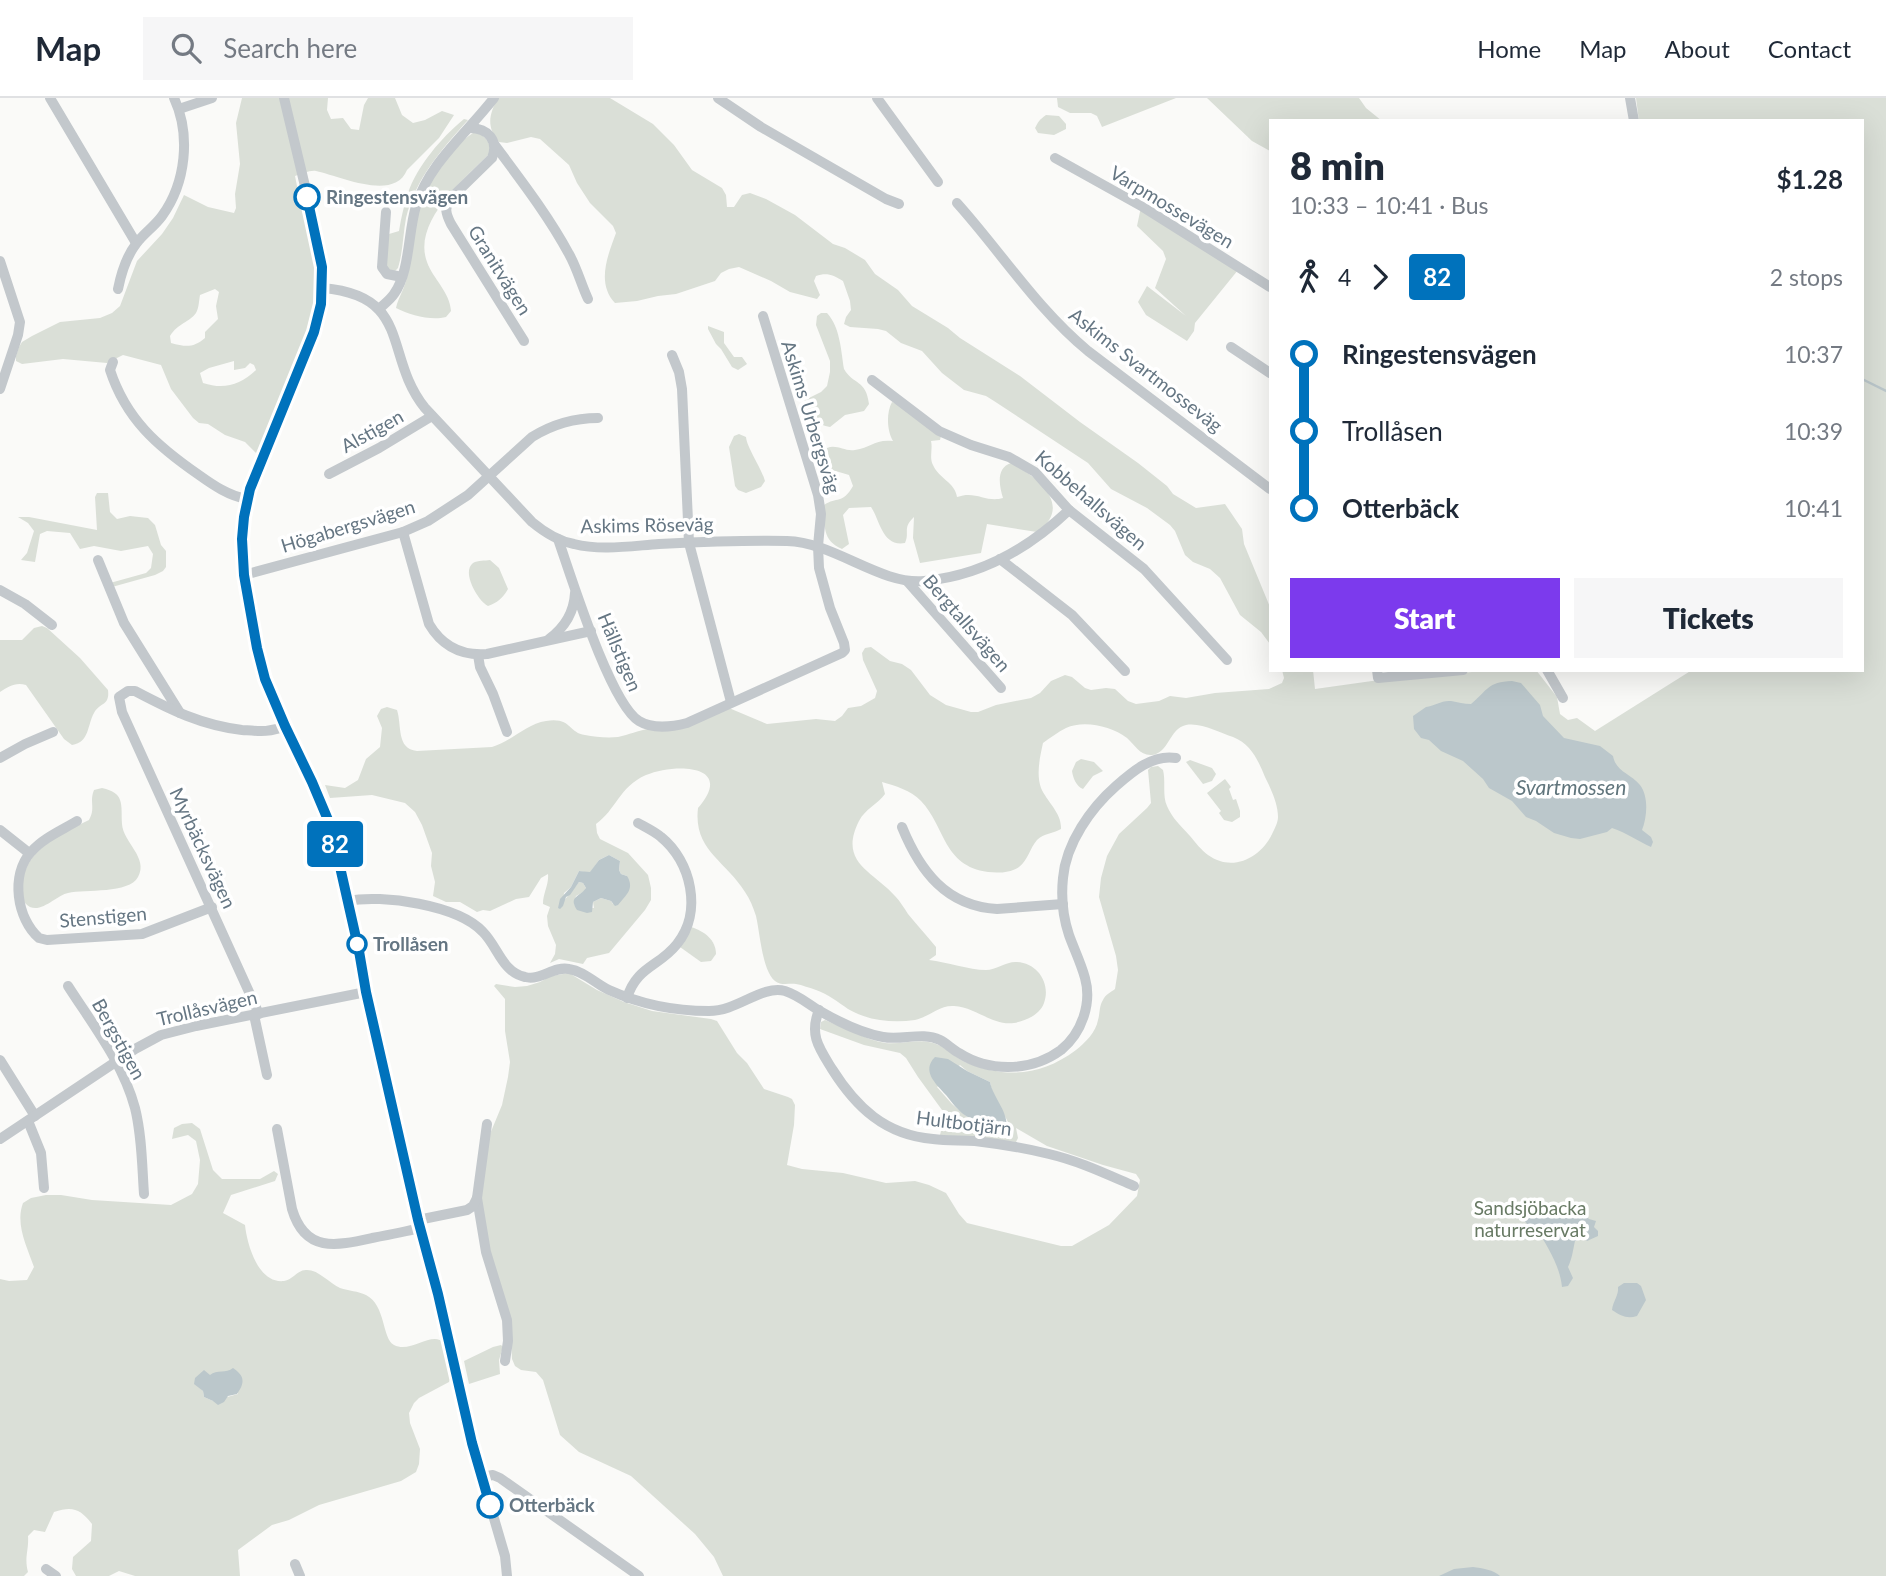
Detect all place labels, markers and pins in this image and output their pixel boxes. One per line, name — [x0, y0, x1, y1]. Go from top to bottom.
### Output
marker: Ringestensvägen — [294, 184, 320, 210]
place label: Ringestensvägen — [326, 185, 468, 208]
place label: Trollåsen — [373, 932, 449, 955]
marker: Trollåsen — [347, 934, 367, 954]
marker: Otterbäck — [477, 1492, 503, 1518]
place label: Otterbäck — [509, 1493, 595, 1516]

